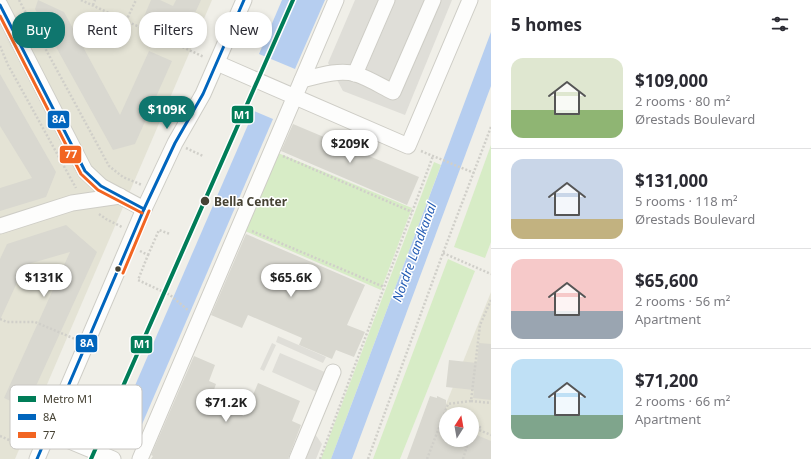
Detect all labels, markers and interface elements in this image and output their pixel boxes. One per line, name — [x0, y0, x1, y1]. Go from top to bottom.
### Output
chip: Buy — [12, 12, 65, 48]
chip: Rent — [73, 12, 131, 48]
chip: Filters — [139, 12, 207, 48]
chip: New — [215, 12, 272, 48]
text: 5 homes — [511, 13, 582, 36]
icon: filters — [769, 13, 791, 35]
text: $109,000 — [635, 69, 708, 92]
icon: home — [543, 74, 591, 122]
text: 2 rooms · 80 m² — [635, 92, 730, 110]
pin: $109K — [139, 96, 195, 130]
text: $109K — [148, 100, 186, 118]
line badge: M1 — [231, 105, 254, 124]
text: M1 — [234, 107, 250, 122]
line badge: 8A — [47, 110, 70, 129]
text: Ørestads Boulevard — [635, 110, 755, 128]
text: 8A — [52, 111, 66, 126]
pin: $209K — [322, 130, 378, 164]
text: $209K — [331, 134, 369, 152]
line badge: 77 — [59, 145, 82, 164]
text: 77 — [65, 146, 77, 161]
text: $131,000 — [635, 169, 708, 192]
icon: home — [543, 175, 591, 223]
text: 5 rooms · 118 m² — [635, 192, 738, 210]
place label: Bella Center — [214, 193, 288, 210]
marker: Bella Center — [199, 195, 211, 207]
water label: Nordre Landkanal — [388, 199, 441, 304]
text: Ørestads Boulevard — [635, 210, 755, 228]
pin: $131K — [16, 264, 72, 298]
unlabelled marker — [113, 264, 123, 274]
pin: $65.6K — [258, 264, 324, 298]
text: $131K — [25, 268, 63, 286]
text: $65.6K — [270, 268, 312, 286]
text: $65,600 — [635, 269, 698, 292]
icon: home — [543, 275, 591, 323]
text: 2 rooms · 56 m² — [635, 292, 730, 310]
text: Apartment — [635, 310, 701, 328]
line badge: 8A — [75, 334, 98, 353]
text: 8A — [80, 335, 94, 350]
line badge: M1 — [130, 335, 153, 354]
text: M1 — [134, 336, 150, 351]
text: $71,200 — [635, 369, 698, 392]
icon: home — [543, 375, 591, 423]
legend — [10, 385, 142, 449]
pin: $71.2K — [193, 389, 259, 423]
text: Metro M1 — [43, 391, 93, 406]
text: 2 rooms · 66 m² — [635, 392, 730, 410]
text: $71.2K — [205, 393, 247, 411]
north arrow — [439, 407, 479, 447]
map controls — [439, 407, 479, 447]
text: 8A — [43, 409, 57, 424]
text: Apartment — [635, 410, 701, 428]
text: 77 — [43, 427, 56, 442]

